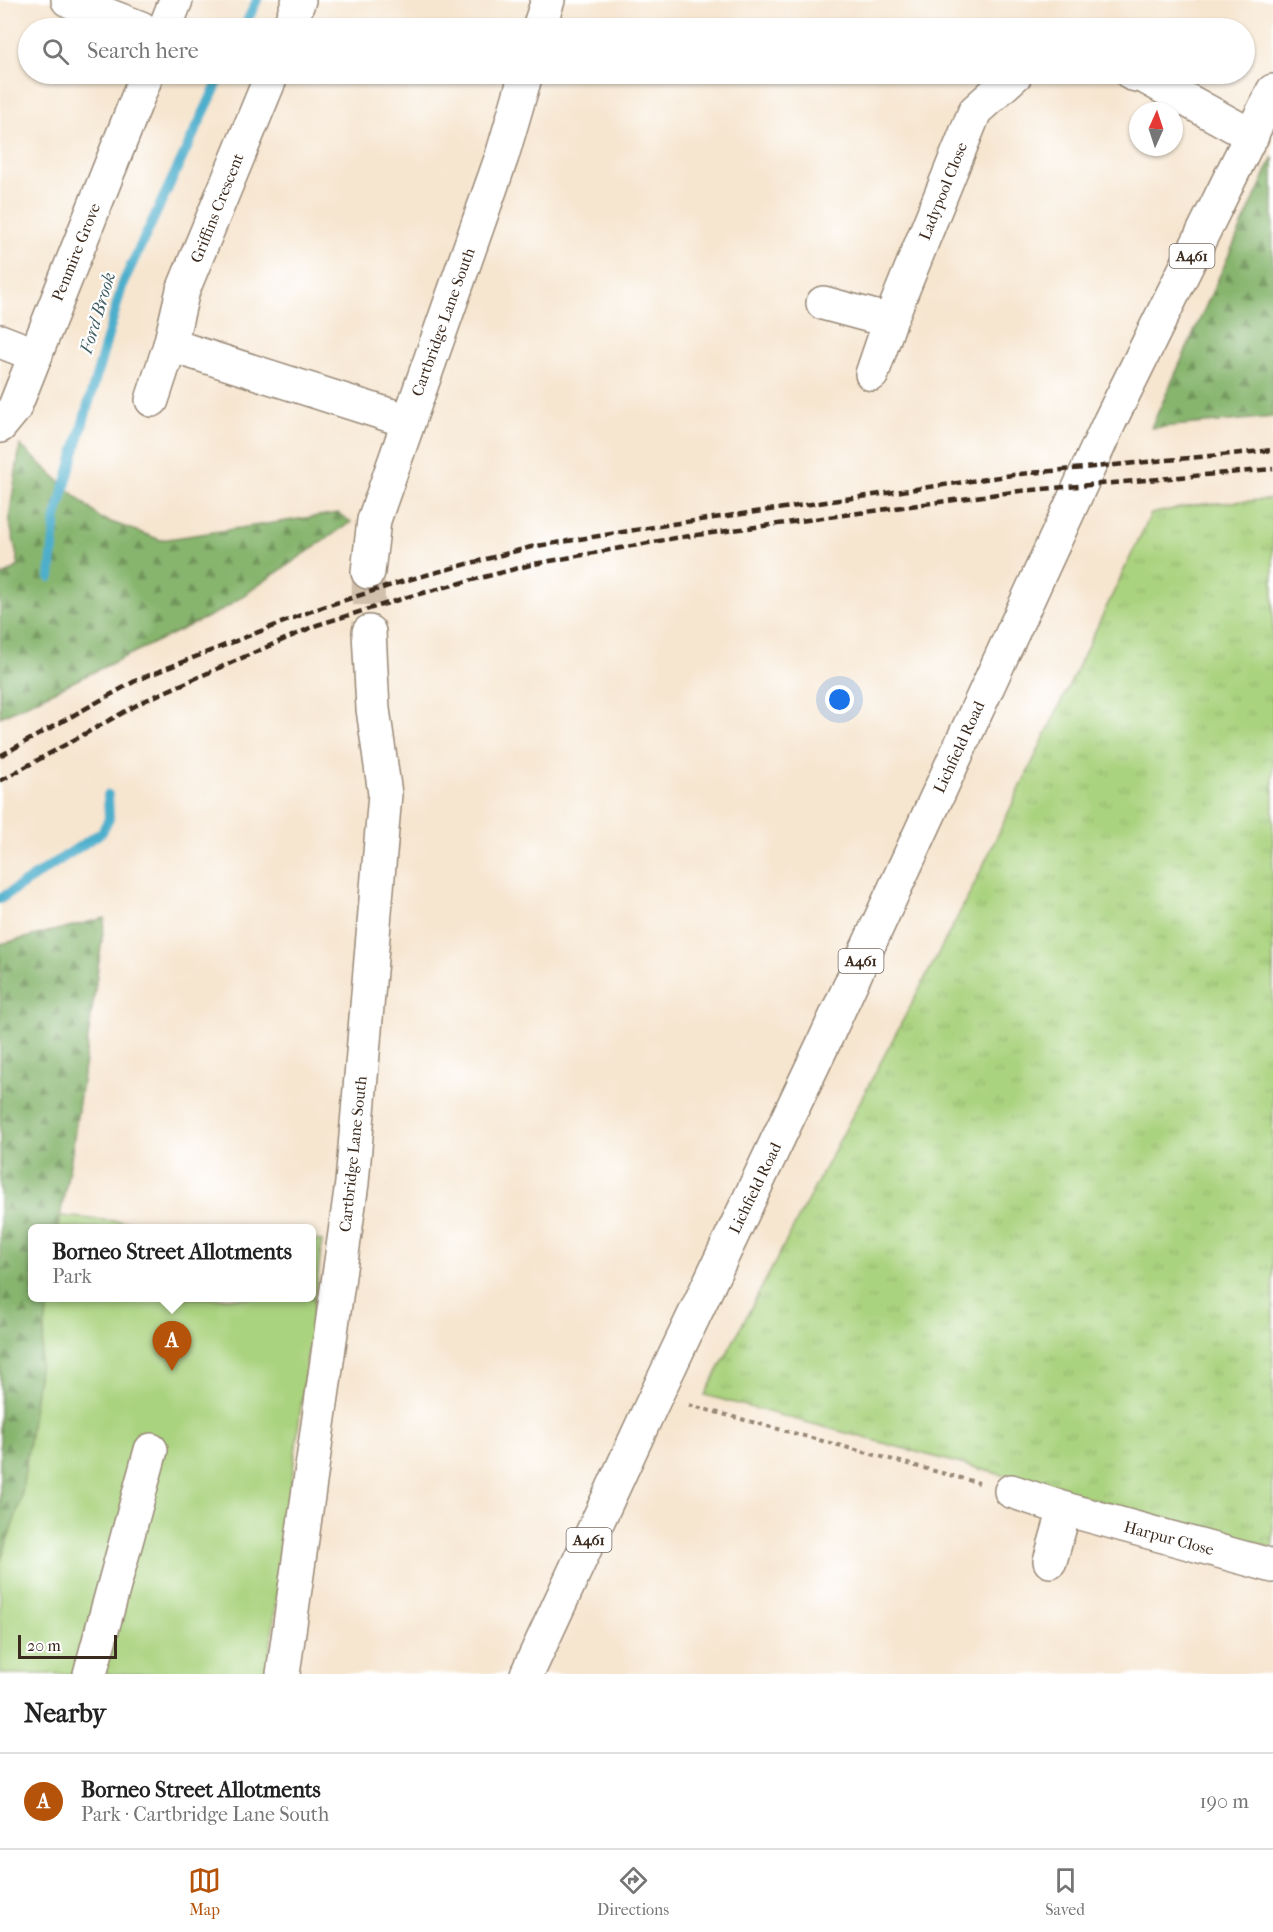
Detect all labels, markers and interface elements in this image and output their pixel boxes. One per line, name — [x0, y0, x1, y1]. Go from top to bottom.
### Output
search box — [18, 18, 1255, 84]
icon: search — [39, 35, 72, 68]
text: Search here — [87, 38, 199, 64]
north arrow — [1129, 102, 1183, 156]
street label: Ladypool Close — [915, 139, 971, 243]
street label: Griffins Crescent — [186, 150, 248, 266]
street label: Penmire Grove — [48, 200, 104, 304]
road number: A461 — [1170, 244, 1214, 268]
street label: Cartbridge Lane South — [407, 245, 479, 399]
water label: Ford Brook — [75, 270, 120, 357]
your location — [825, 685, 854, 714]
street label: Lichfield Road — [929, 698, 989, 796]
road number: A461 — [838, 949, 884, 973]
street label: Cartbridge Lane South — [335, 1075, 371, 1233]
street label: Lichfield Road — [725, 1139, 785, 1237]
popup — [28, 1224, 316, 1302]
text: Borneo Street Allotments — [52, 1239, 292, 1265]
text: Park — [52, 1265, 92, 1288]
pin: A — [152, 1322, 192, 1371]
street label: Harpur Close — [1122, 1517, 1216, 1559]
road number: A461 — [566, 1528, 612, 1552]
scale bar — [18, 1632, 117, 1660]
text: 20 m — [27, 1636, 61, 1655]
text: Nearby — [24, 1698, 106, 1729]
text: Borneo Street Allotments — [81, 1777, 321, 1803]
text: A — [37, 1790, 50, 1813]
text: 190 m — [1199, 1790, 1249, 1813]
text: Park · Cartbridge Lane South — [81, 1803, 329, 1826]
tab: Map — [188, 1864, 221, 1919]
tab: Directions — [597, 1864, 669, 1919]
tab: Saved — [1045, 1864, 1085, 1919]

